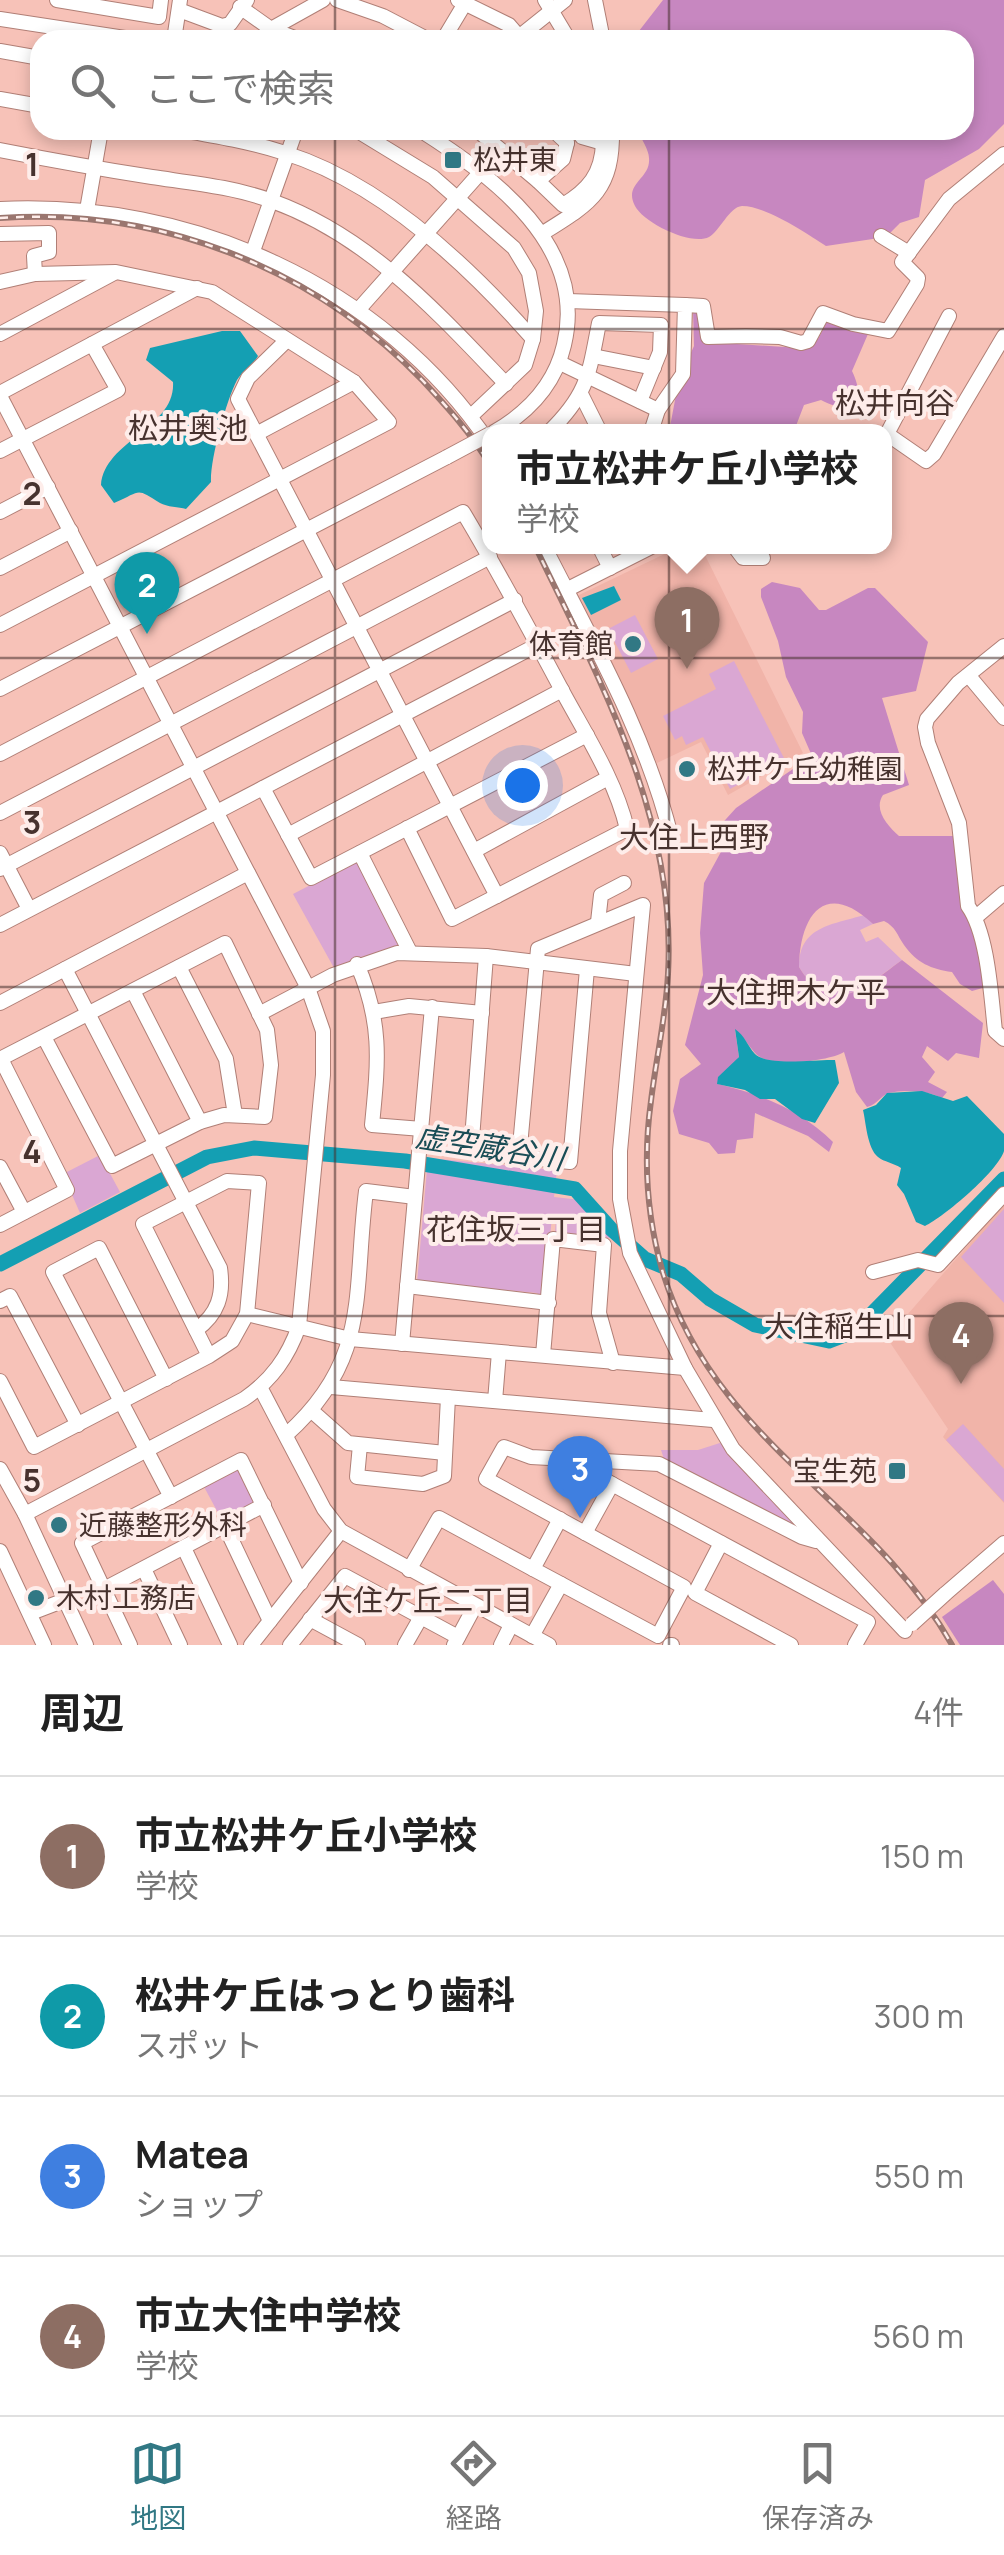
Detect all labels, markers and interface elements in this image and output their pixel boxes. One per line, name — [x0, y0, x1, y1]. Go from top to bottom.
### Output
search box — [30, 30, 974, 140]
icon: search — [65, 58, 120, 113]
text: ここで検索 — [145, 61, 335, 113]
place label: 松井東 — [473, 140, 557, 178]
text: 1 — [25, 142, 39, 186]
marker: 松井東 — [442, 149, 464, 171]
district label: 松井向谷 — [835, 382, 955, 423]
district label: 松井奥池 — [128, 407, 248, 448]
popup — [482, 424, 892, 554]
text: 市立松井ケ丘小学校 — [516, 441, 858, 493]
text: 2 — [22, 471, 42, 515]
text: 学校 — [516, 496, 580, 540]
pin: 2 — [114, 552, 180, 634]
pin: 1 — [654, 586, 720, 669]
place label: 体育館 — [529, 624, 613, 662]
marker: 体育館 — [622, 633, 644, 655]
place label: 松井ケ丘幼稚園 — [707, 749, 903, 787]
marker: 松井ケ丘幼稚園 — [676, 758, 698, 780]
your location — [497, 760, 548, 811]
text: 3 — [23, 800, 41, 844]
district label: 大住上西野 — [619, 816, 769, 857]
district label: 大住押木ケ平 — [706, 971, 886, 1012]
water label: 虚空蔵谷川 — [413, 1115, 570, 1179]
text: 4 — [22, 1129, 42, 1173]
district label: 花住坂三丁目 — [426, 1208, 606, 1249]
pin: 4 — [928, 1302, 994, 1384]
district label: 大住稲生山 — [764, 1305, 914, 1346]
pin: 3 — [548, 1436, 612, 1518]
place label: 宝生苑 — [793, 1451, 877, 1489]
text: 5 — [23, 1458, 41, 1502]
marker: 宝生苑 — [886, 1460, 908, 1482]
place label: 近藤整形外科 — [79, 1505, 247, 1543]
marker: 近藤整形外科 — [48, 1514, 70, 1536]
place label: 木村工務店 — [56, 1578, 196, 1616]
district label: 大住ケ丘二丁目 — [323, 1579, 533, 1620]
marker: 木村工務店 — [25, 1587, 47, 1609]
text: 周辺 — [40, 1683, 124, 1741]
text: 4件 — [913, 1690, 964, 1734]
text: 市立松井ケ丘小学校 — [135, 1808, 477, 1860]
text: 1 — [65, 1834, 80, 1878]
text: 150 m — [880, 1834, 964, 1878]
text: 学校 — [135, 1863, 199, 1907]
text: 松井ケ丘はっとり歯科 — [135, 1968, 515, 2020]
text: 2 — [63, 1994, 82, 2038]
text: 300 m — [874, 1994, 964, 2038]
text: スポット — [135, 2023, 263, 2067]
text: Matea — [135, 2127, 249, 2179]
text: 3 — [63, 2154, 82, 2198]
text: 550 m — [874, 2154, 964, 2198]
text: ショップ — [135, 2182, 263, 2226]
text: 市立大住中学校 — [135, 2288, 401, 2340]
text: 4 — [63, 2314, 82, 2358]
text: 560 m — [873, 2314, 964, 2358]
text: 学校 — [135, 2343, 199, 2387]
tab: 地図 — [130, 2436, 186, 2536]
tab: 経路 — [446, 2436, 502, 2536]
tab: 保存済み — [762, 2436, 874, 2536]

